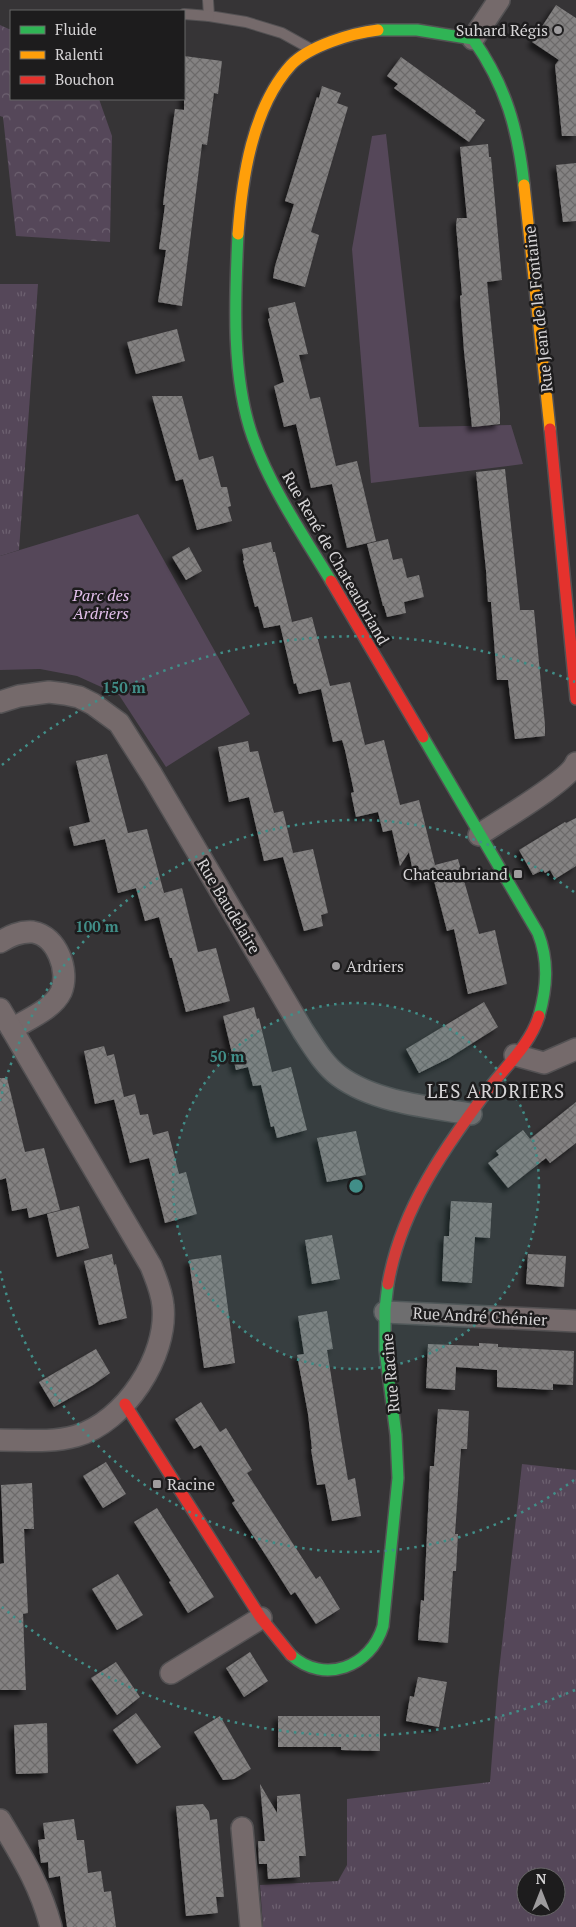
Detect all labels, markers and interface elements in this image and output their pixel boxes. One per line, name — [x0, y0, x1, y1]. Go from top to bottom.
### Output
legend — [10, 10, 185, 100]
text: Fluide — [55, 19, 97, 39]
place label: Suhard Régis — [456, 19, 548, 41]
marker: Suhard Régis — [552, 24, 564, 36]
text: Ralenti — [55, 44, 103, 64]
text: Bouchon — [55, 69, 114, 89]
street label: Rue Jean de la Fontaine — [518, 225, 558, 393]
street label: Rue René de Chateaubriand — [277, 467, 395, 649]
park label: Parc des Ardriers — [72, 584, 130, 624]
text: 150 m — [102, 677, 146, 697]
street label: Rue Baudelaire — [192, 854, 266, 958]
place label: Chateaubriand — [403, 863, 508, 885]
marker: Chateaubriand — [512, 868, 524, 880]
text: 100 m — [75, 916, 119, 936]
place label: Ardriers — [346, 955, 404, 977]
marker: Ardriers — [330, 960, 342, 972]
text: 50 m — [210, 1046, 245, 1066]
district label: LES ARDRIERS — [427, 1078, 565, 1103]
centre of rings — [347, 1177, 365, 1195]
street label: Rue André Chénier — [412, 1301, 549, 1331]
street label: Rue Racine — [376, 1332, 404, 1414]
place label: Racine — [167, 1473, 215, 1495]
marker: Racine — [151, 1478, 163, 1490]
north arrow — [516, 1867, 566, 1917]
text: N — [536, 1869, 547, 1888]

